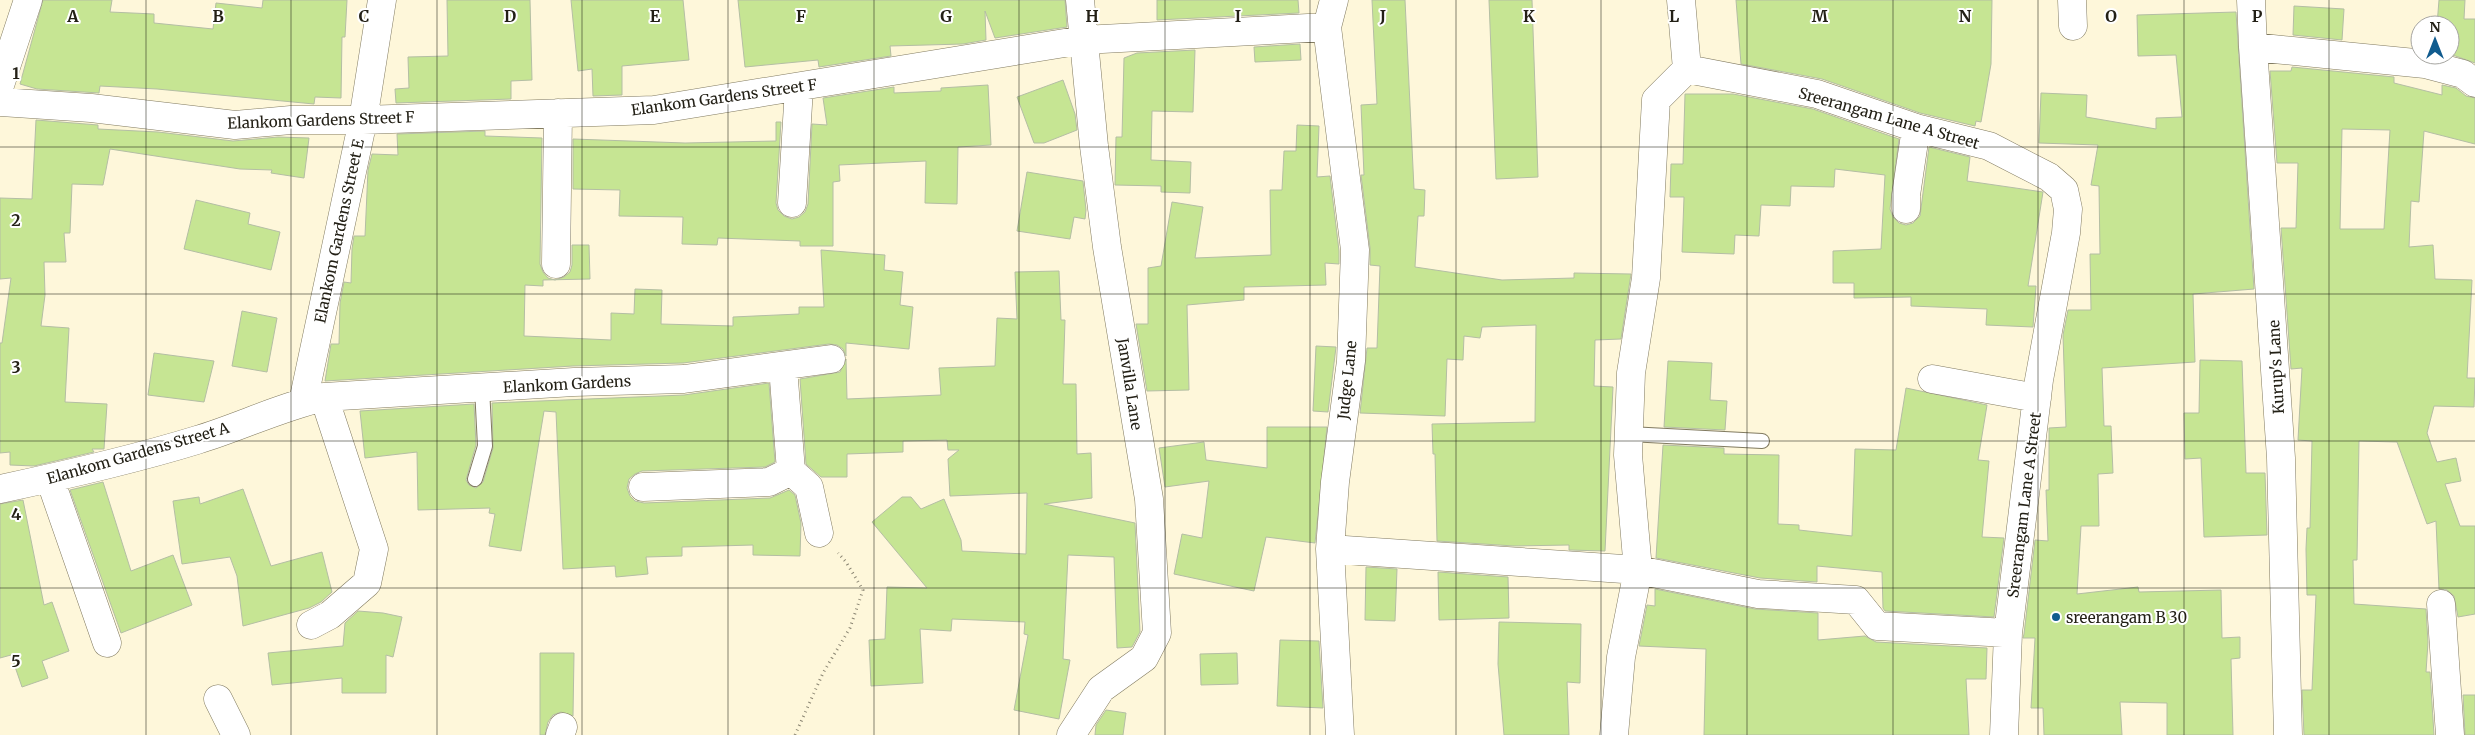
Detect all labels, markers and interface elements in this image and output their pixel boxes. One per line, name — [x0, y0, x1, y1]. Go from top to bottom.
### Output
text: A — [66, 6, 79, 26]
text: B — [212, 6, 224, 26]
text: C — [359, 6, 369, 26]
text: D — [504, 6, 516, 26]
text: E — [650, 6, 661, 26]
text: F — [796, 6, 806, 26]
text: G — [940, 6, 952, 26]
text: H — [1085, 6, 1099, 26]
text: I — [1235, 6, 1241, 26]
text: J — [1379, 6, 1386, 26]
text: K — [1523, 6, 1535, 26]
text: L — [1669, 6, 1679, 26]
text: M — [1812, 6, 1829, 26]
text: N — [1959, 6, 1972, 26]
text: O — [2105, 6, 2117, 26]
text: P — [2252, 6, 2263, 26]
north arrow — [2410, 15, 2460, 65]
text: N — [2429, 18, 2441, 36]
text: 1 — [12, 63, 20, 83]
street label: Elankom Gardens Street F — [630, 75, 818, 119]
street label: Sreerangam Lane A Street — [1796, 83, 1982, 153]
street label: Elankom Gardens Street F — [227, 107, 415, 133]
street label: Elankom Gardens Street E — [310, 137, 368, 325]
text: 2 — [11, 210, 21, 230]
street label: Kurup's Lane — [2264, 319, 2288, 415]
street label: Janvilla Lane — [1113, 336, 1147, 431]
street label: Judge Lane — [1333, 339, 1361, 421]
text: 3 — [11, 357, 21, 377]
street label: Elankom Gardens — [503, 371, 631, 397]
street label: Sreerangam Lane A Street — [2003, 411, 2045, 599]
street label: Elankom Gardens Street A — [45, 418, 232, 488]
text: 4 — [11, 504, 21, 524]
place label: sreerangam B 30 — [2066, 608, 2187, 627]
marker: sreerangam B 30 — [2050, 611, 2062, 623]
text: 5 — [11, 651, 21, 671]

